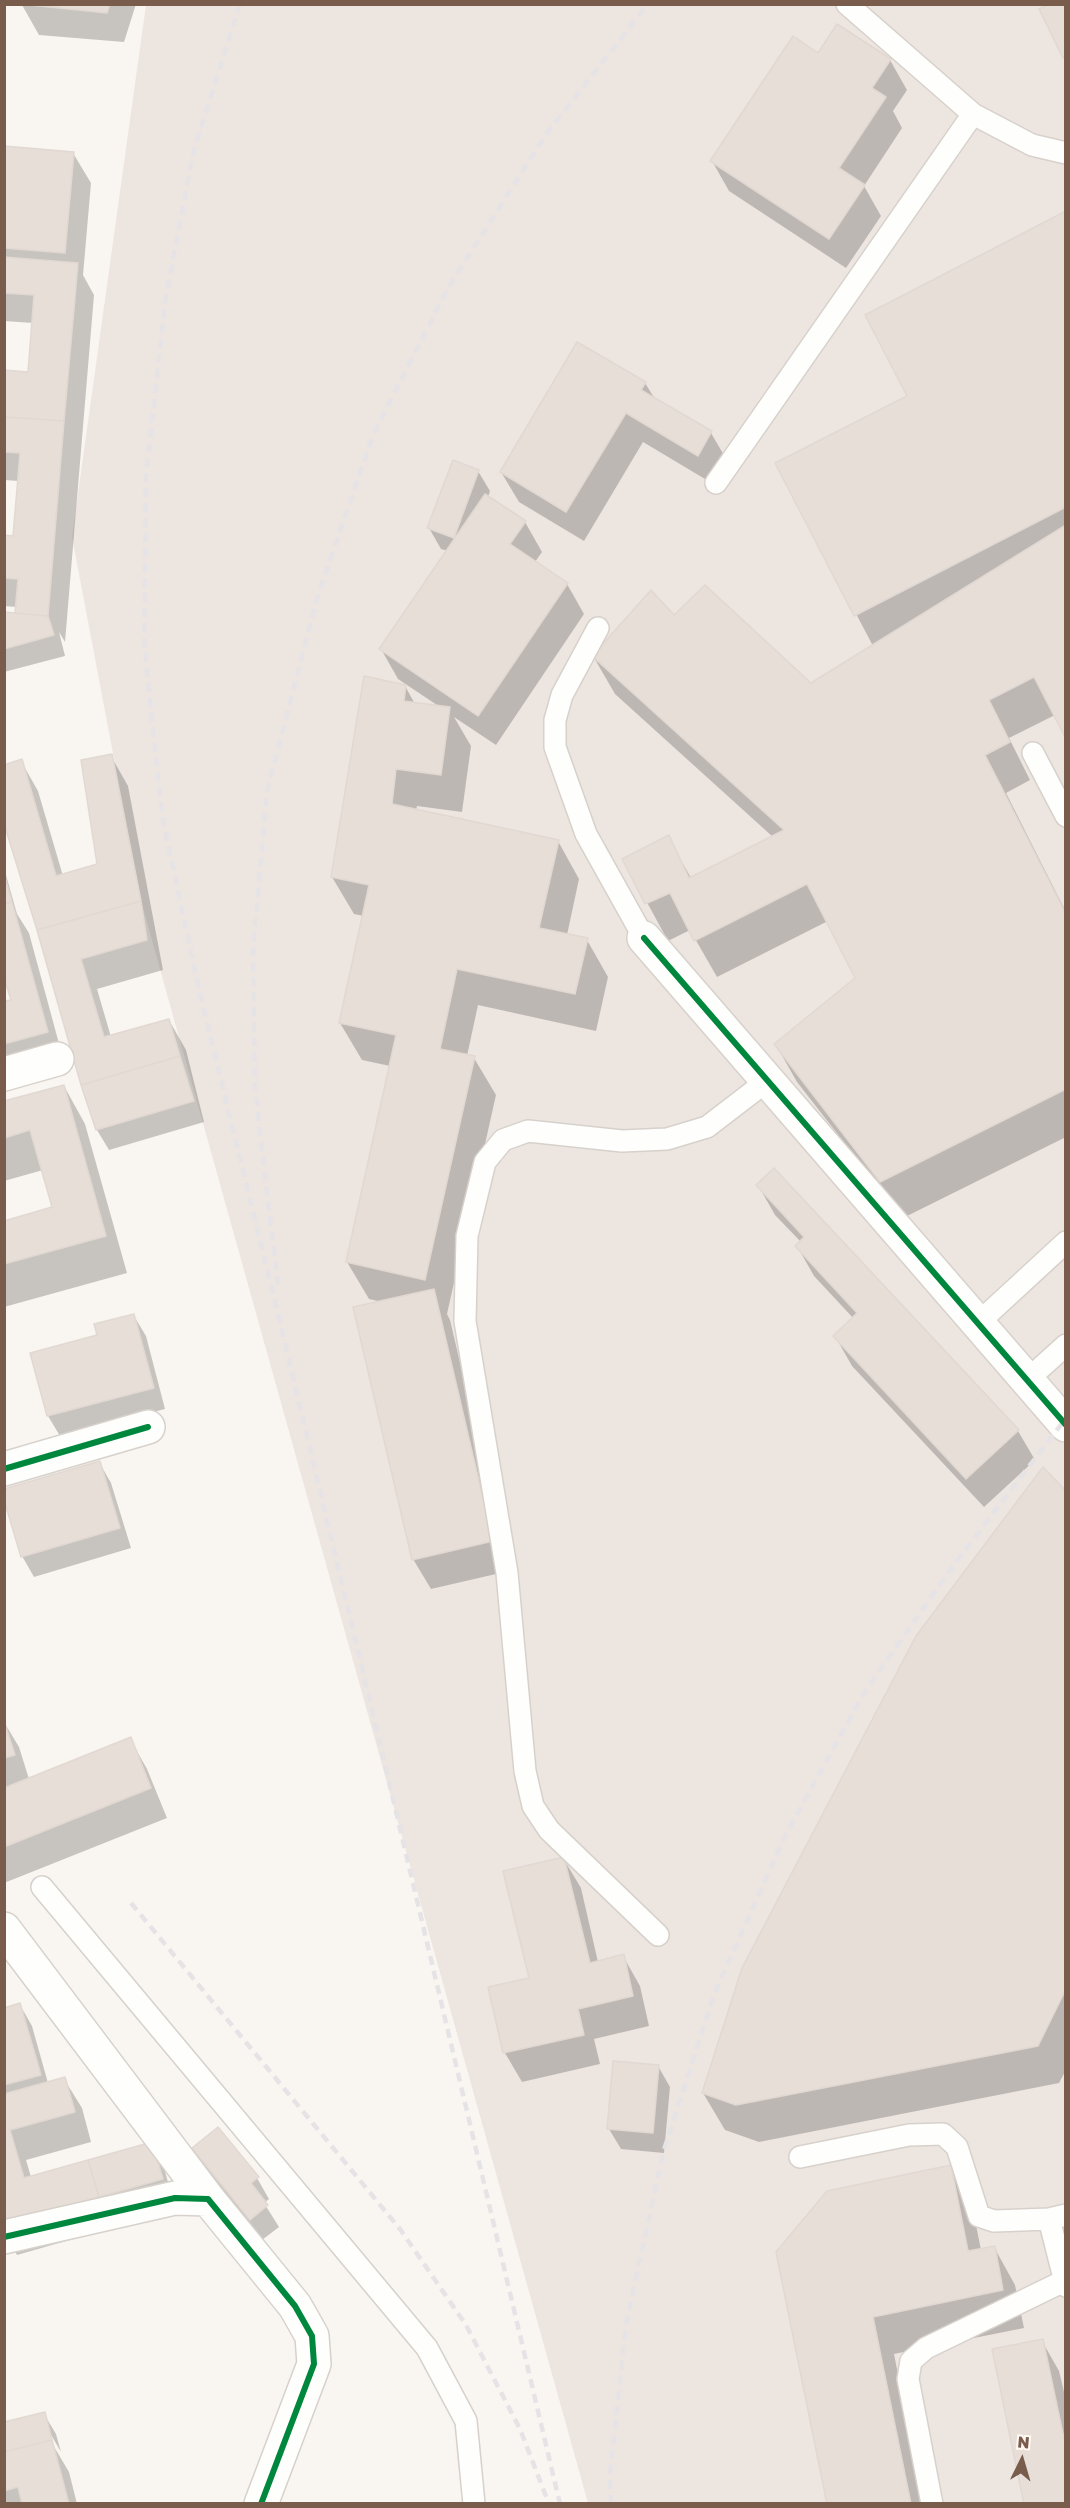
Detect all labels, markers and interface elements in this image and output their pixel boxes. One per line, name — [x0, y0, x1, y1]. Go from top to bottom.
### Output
north arrow — [992, 2430, 1052, 2490]
text: N — [1017, 2432, 1030, 2453]

